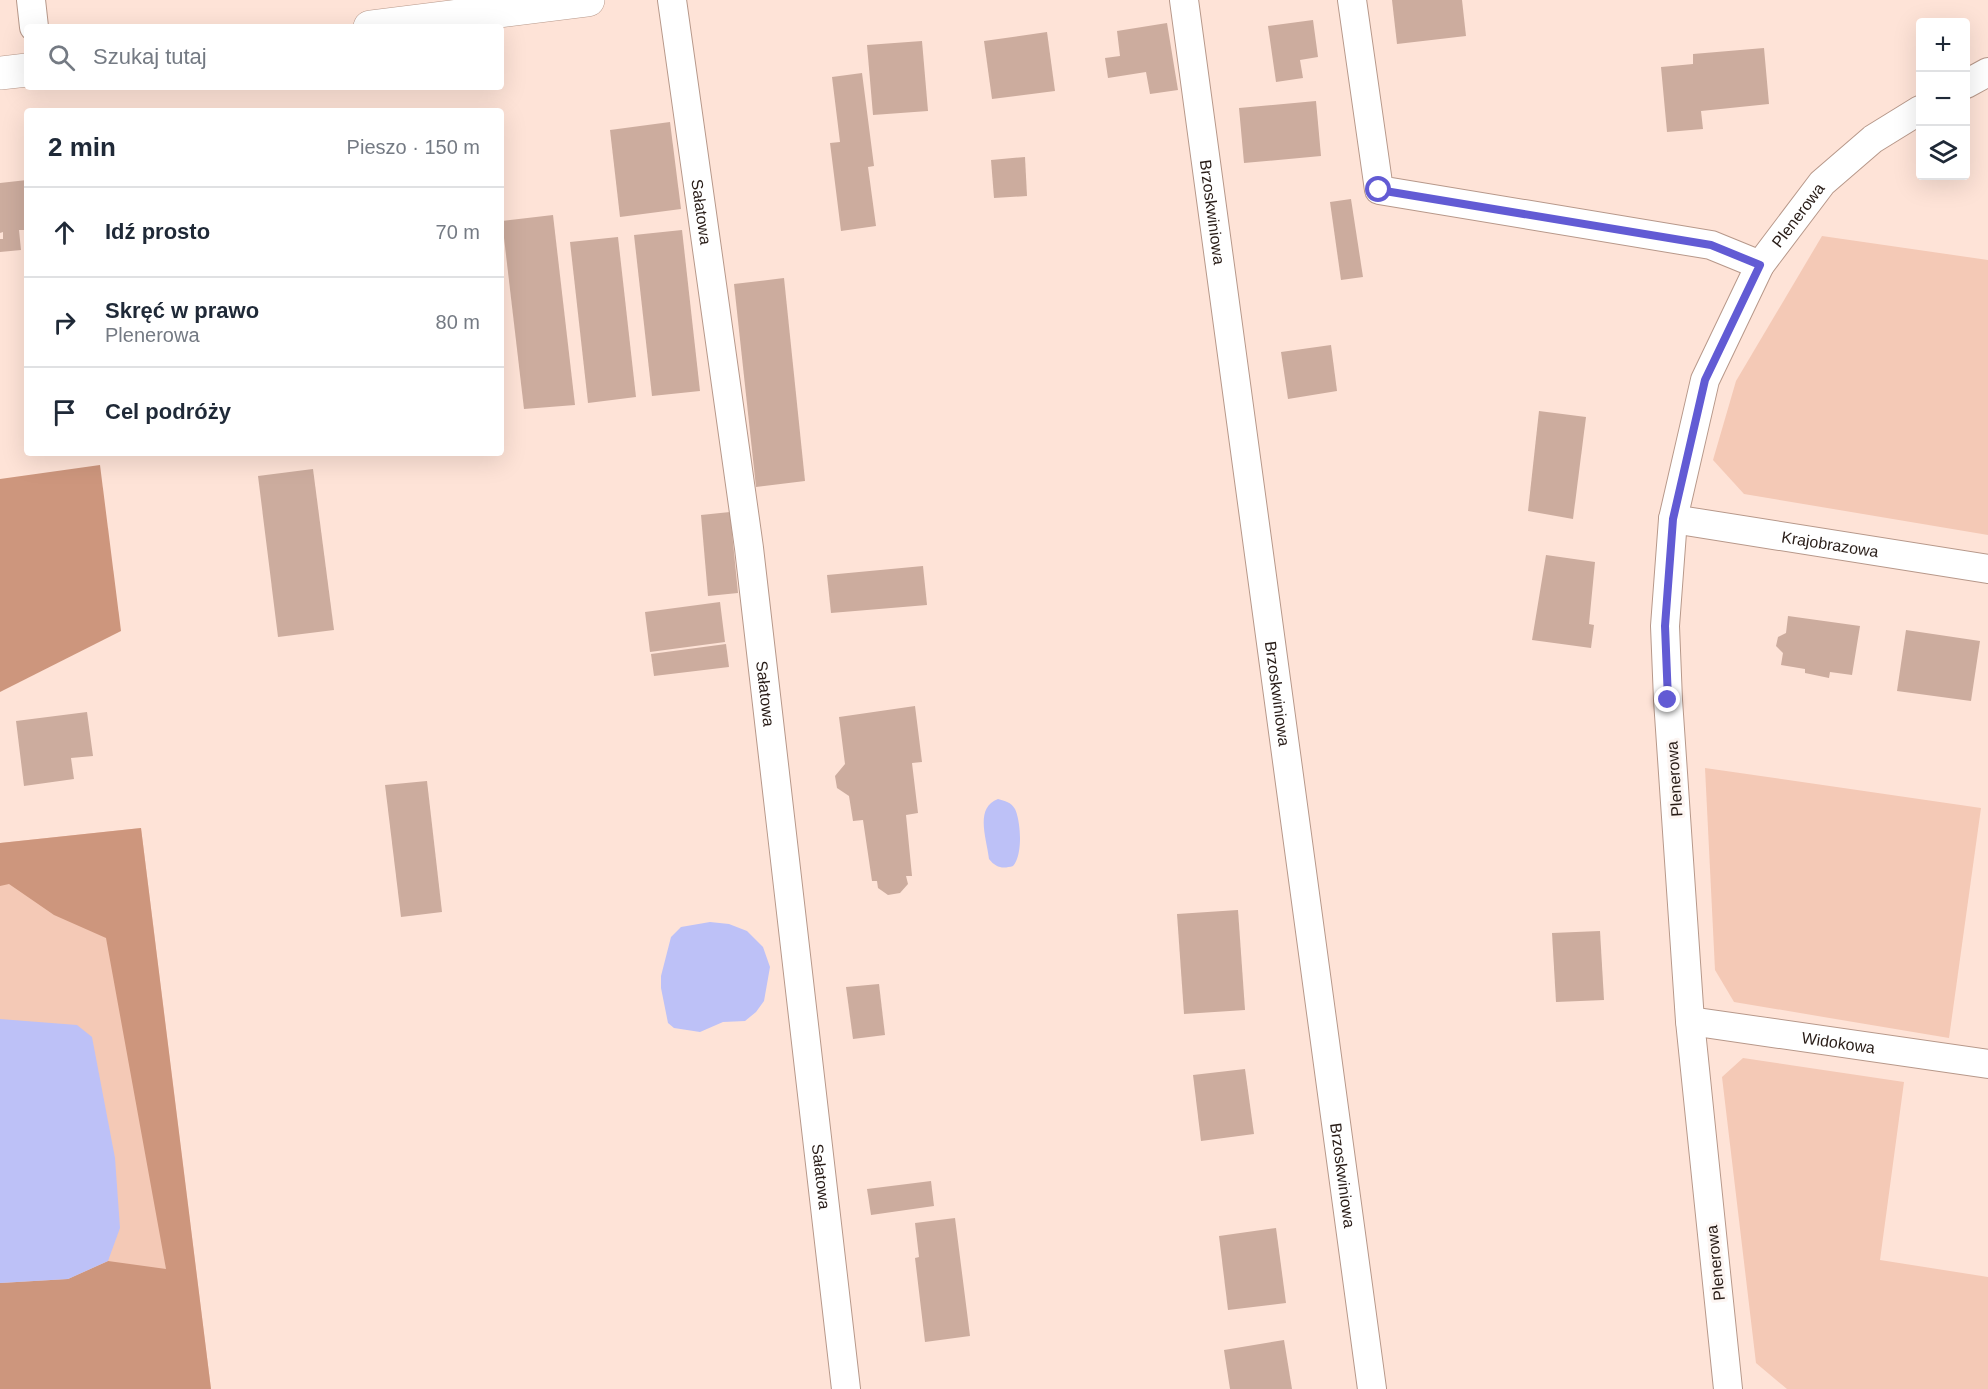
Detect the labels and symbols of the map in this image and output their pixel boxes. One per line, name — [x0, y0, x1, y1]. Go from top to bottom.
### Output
street label: Brzoskwiniowa — [1197, 159, 1228, 266]
route start — [1365, 176, 1391, 202]
street label: Sałatowa — [688, 178, 714, 246]
street label: Plenerowa — [1769, 180, 1828, 250]
street label: Krajobrazowa — [1780, 528, 1880, 561]
street label: Brzoskwiniowa — [1262, 640, 1293, 747]
street label: Sałatowa — [753, 660, 778, 727]
route end — [1654, 686, 1680, 712]
street label: Plenerowa — [1663, 741, 1686, 817]
street label: Widokowa — [1801, 1029, 1876, 1057]
street label: Brzoskwiniowa — [1327, 1122, 1358, 1229]
street label: Sałatowa — [809, 1143, 833, 1210]
street label: Plenerowa — [1703, 1224, 1728, 1301]

